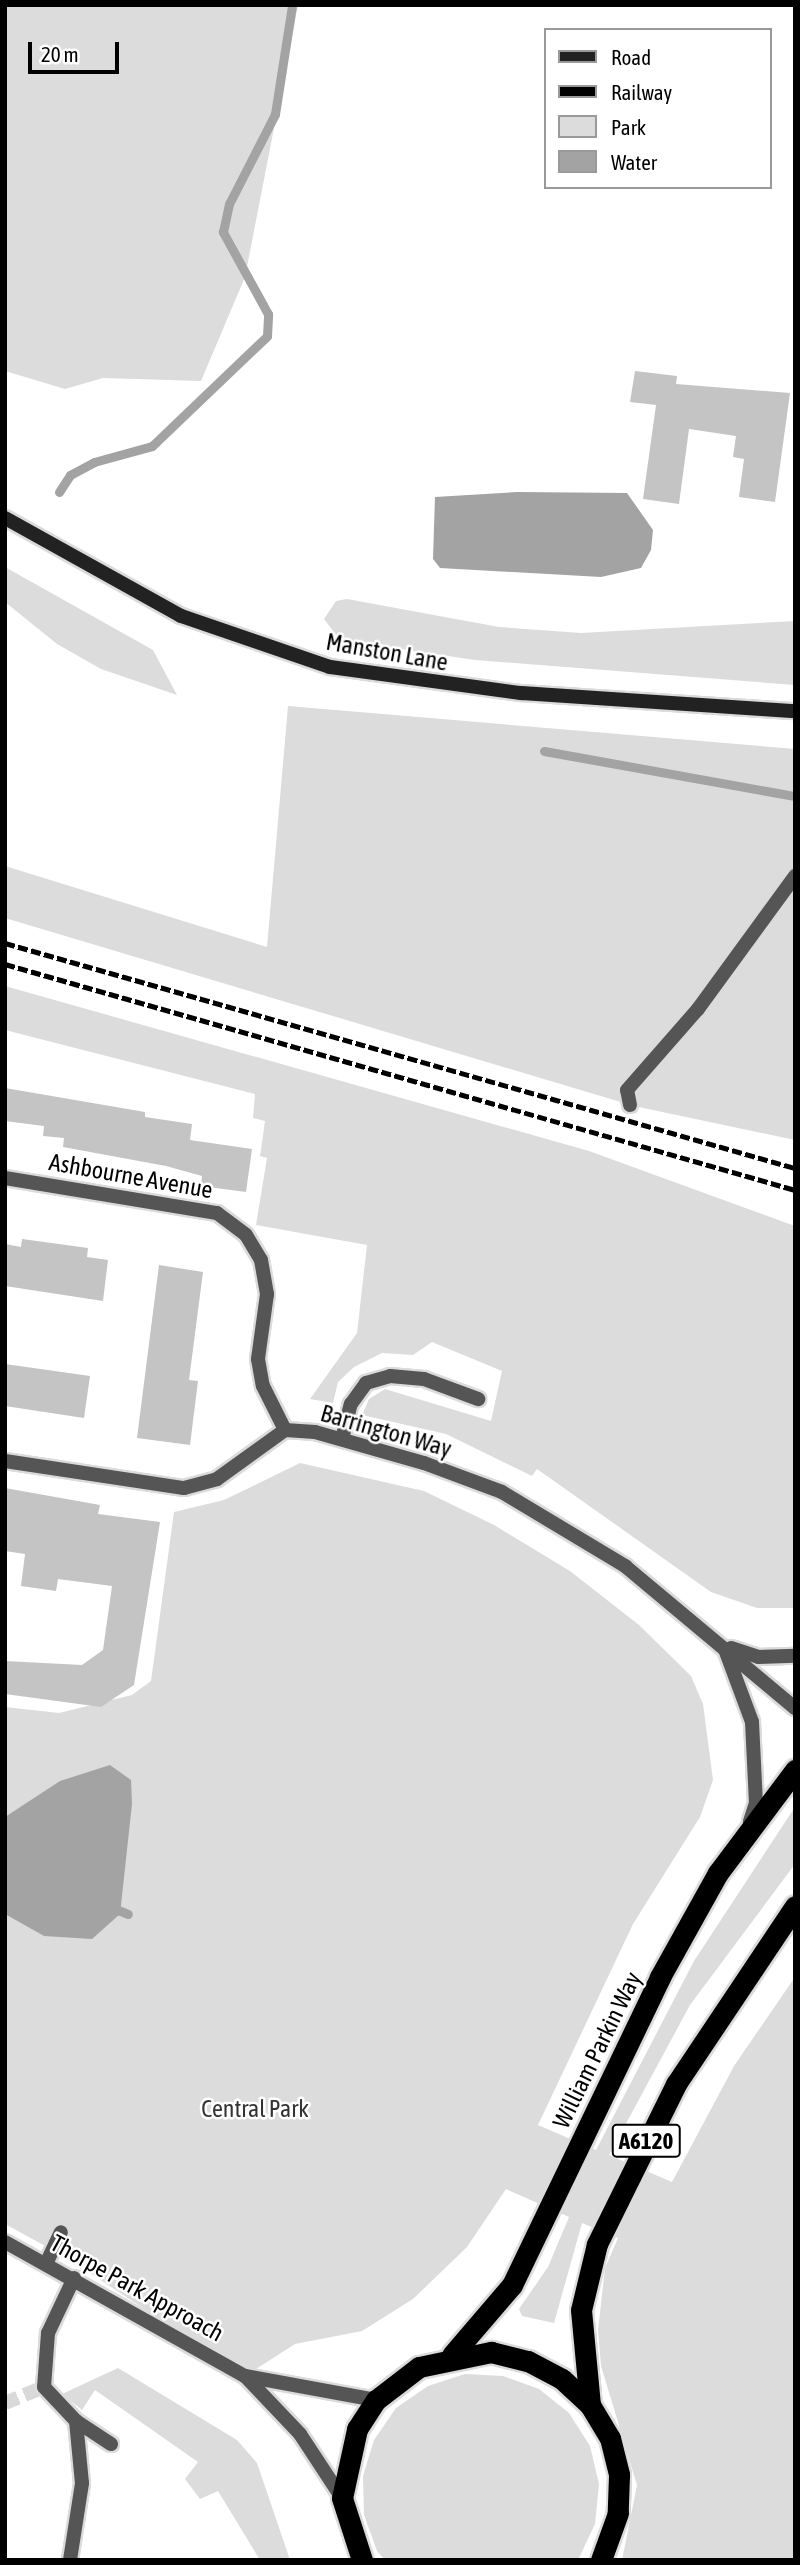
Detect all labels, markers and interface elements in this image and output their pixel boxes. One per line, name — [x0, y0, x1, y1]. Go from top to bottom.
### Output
scale bar — [32, 28, 122, 72]
legend — [544, 28, 772, 189]
text: 20 m — [41, 42, 79, 66]
text: Road — [611, 45, 651, 69]
text: Railway — [611, 80, 672, 104]
text: Park — [611, 115, 646, 139]
text: Water — [611, 150, 657, 174]
street label: Manston Lane — [324, 627, 450, 677]
street label: Ashbourne Avenue — [47, 1147, 215, 1205]
street label: Barrington Way — [317, 1399, 455, 1463]
street label: William Parkin Way — [547, 1967, 647, 2133]
park label: Central Park — [201, 2095, 309, 2123]
road number: A6120 — [611, 2122, 681, 2160]
street label: Thorpe Park Approach — [45, 2228, 229, 2348]

